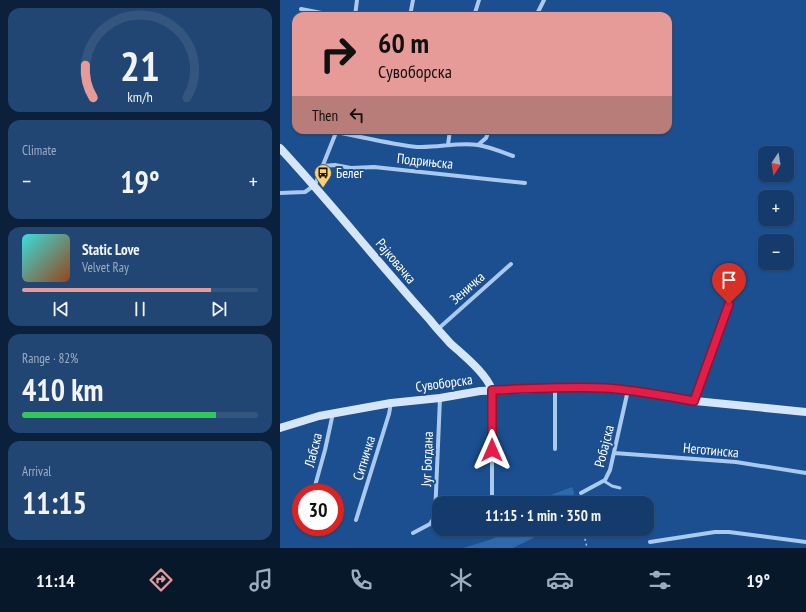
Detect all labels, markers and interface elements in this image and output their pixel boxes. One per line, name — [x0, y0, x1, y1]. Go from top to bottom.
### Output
text: 60 m — [378, 24, 429, 61]
icon: right — [312, 28, 364, 80]
text: 21 — [120, 39, 160, 92]
text: Сувоборска — [378, 60, 452, 83]
text: km/h — [127, 87, 153, 106]
icon: left — [346, 104, 368, 126]
text: Then — [312, 106, 338, 125]
text: Climate — [22, 142, 56, 159]
north arrow — [758, 146, 794, 182]
map controls — [758, 146, 794, 270]
street label: Подрињска — [396, 149, 454, 173]
text: 19° — [120, 162, 160, 201]
bus stop icon: Белег — [313, 163, 333, 188]
place label: Белег — [336, 164, 364, 182]
text: − — [22, 167, 31, 195]
text: + — [249, 167, 258, 195]
button: + — [758, 190, 794, 226]
button: − — [758, 234, 794, 270]
street label: Рајковачка — [372, 235, 420, 287]
text: Static Love — [82, 240, 140, 259]
text: Velvet Ray — [82, 259, 129, 276]
pin — [712, 263, 746, 304]
street label: Зеничка — [446, 268, 488, 308]
icon: arrive — [718, 269, 740, 291]
icon: previous — [50, 298, 72, 320]
icon: pause — [129, 298, 151, 320]
icon: next — [208, 298, 230, 320]
text: Range · 82% — [22, 350, 78, 367]
text: 410 km — [22, 370, 103, 409]
street label: Сувоборска — [414, 370, 474, 396]
street label: Робајска — [590, 423, 618, 469]
position arrow — [471, 429, 513, 471]
street label: Лабска — [300, 431, 326, 470]
street label: Југ Богдана — [417, 431, 437, 488]
street label: Ситничка — [349, 433, 379, 483]
street label: Неготинска — [682, 439, 740, 461]
text: Arrival — [22, 463, 51, 480]
text: 11:15 — [22, 483, 87, 522]
speed limit sign: 30 — [292, 484, 344, 536]
text: 11:15 · 1 min · 350 m — [485, 506, 601, 525]
icon: directions — [147, 566, 175, 594]
icon: music — [247, 566, 275, 594]
icon: phone — [347, 566, 375, 594]
icon: climate — [447, 566, 475, 594]
icon: car — [546, 566, 574, 594]
icon: filters — [646, 566, 674, 594]
text: 11:14 — [36, 569, 75, 592]
text: 19° — [746, 569, 770, 592]

